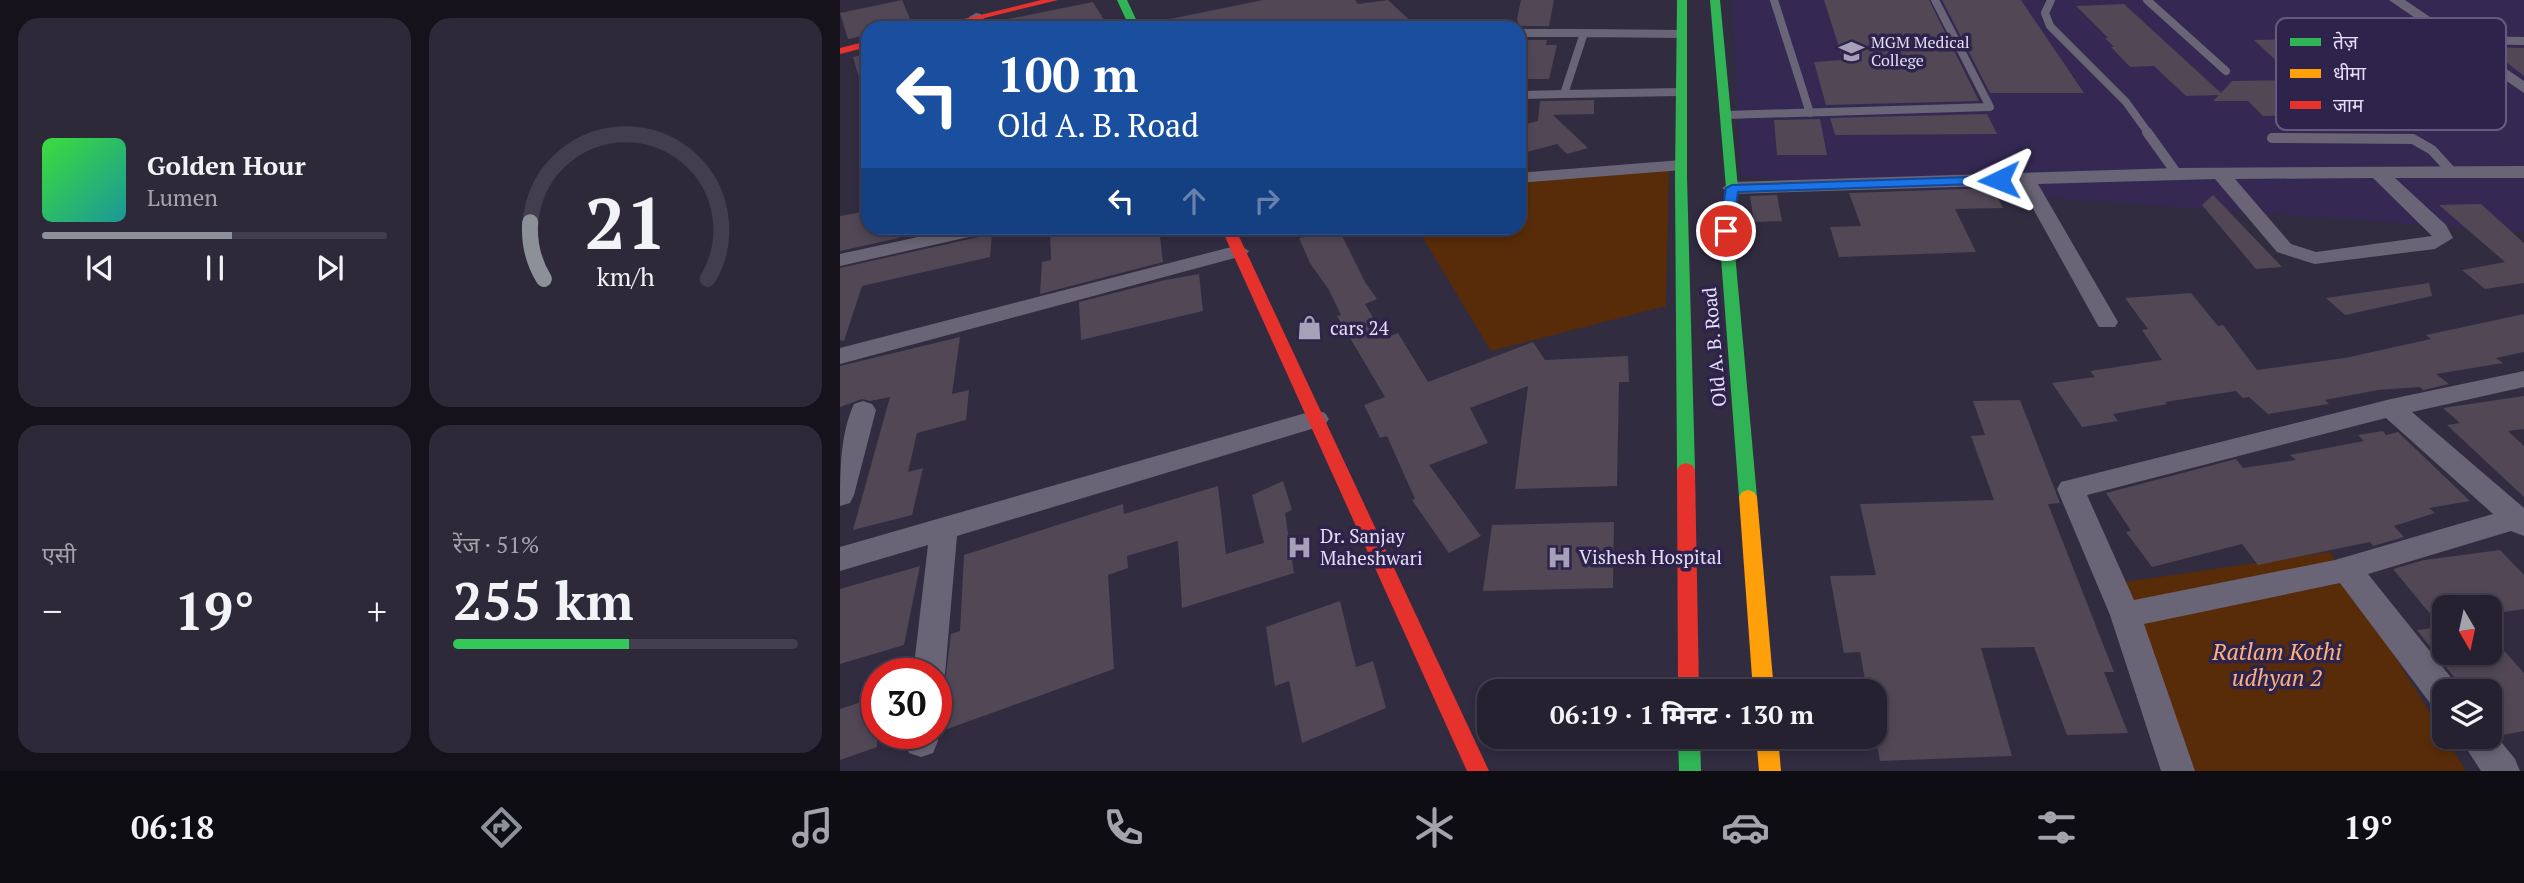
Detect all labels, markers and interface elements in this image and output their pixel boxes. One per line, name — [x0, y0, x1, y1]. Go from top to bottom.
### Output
legend — [2276, 18, 2506, 130]
text: तेज़ — [2333, 29, 2359, 54]
place label: MGM Medical College — [1871, 31, 1970, 71]
school or university icon: MGM Medical College — [1837, 37, 1865, 65]
text: 100 m — [997, 41, 1139, 106]
icon: left — [882, 49, 973, 140]
text: धीमा — [2333, 60, 2367, 85]
text: जाम — [2333, 92, 2364, 117]
text: Old A. B. Road — [997, 104, 1199, 146]
position arrow — [1962, 143, 2036, 217]
text: Golden Hour — [147, 148, 306, 182]
text: 21 — [584, 173, 667, 270]
text: Lumen — [147, 182, 218, 213]
icon: left — [1102, 182, 1140, 220]
icon: ahead — [1175, 182, 1213, 220]
icon: right — [1248, 182, 1286, 220]
pin — [1696, 201, 1756, 261]
icon: arrive — [1707, 212, 1745, 250]
icon: previous — [81, 249, 119, 287]
icon: pause — [196, 249, 234, 287]
icon: next — [311, 249, 349, 287]
text: km/h — [597, 260, 655, 293]
street label: Old A. B. Road — [1696, 286, 1731, 408]
shop icon: cars 24 — [1296, 314, 1324, 342]
place label: cars 24 — [1330, 315, 1390, 340]
place label: Dr. Sanjay Maheshwari — [1320, 523, 1423, 570]
text: रेंज · 51% — [453, 529, 539, 560]
hospital icon: Dr. Sanjay Maheshwari — [1286, 533, 1314, 561]
text: एसी — [42, 539, 76, 570]
hospital icon: Vishesh Hospital — [1545, 543, 1573, 571]
place label: Vishesh Hospital — [1579, 544, 1722, 569]
text: 255 km — [453, 566, 634, 635]
text: 19° — [174, 576, 255, 645]
text: − — [42, 586, 62, 636]
text: + — [367, 586, 387, 636]
north arrow — [2432, 595, 2502, 665]
map controls — [2432, 595, 2502, 749]
park label: Ratlam Kothi udhyan 2 — [2211, 636, 2342, 693]
speed limit sign: 30 — [861, 658, 952, 749]
button: layers — [2432, 679, 2502, 749]
text: 06:19 · 1 मिनट · 130 m — [1550, 697, 1814, 731]
icon: directions — [477, 803, 526, 852]
icon: music — [788, 803, 837, 852]
icon: phone — [1099, 803, 1148, 852]
icon: climate — [1410, 803, 1459, 852]
icon: car — [1721, 803, 1770, 852]
icon: filters — [2032, 803, 2081, 852]
text: 06:18 — [131, 806, 214, 848]
text: 19° — [2343, 806, 2393, 848]

